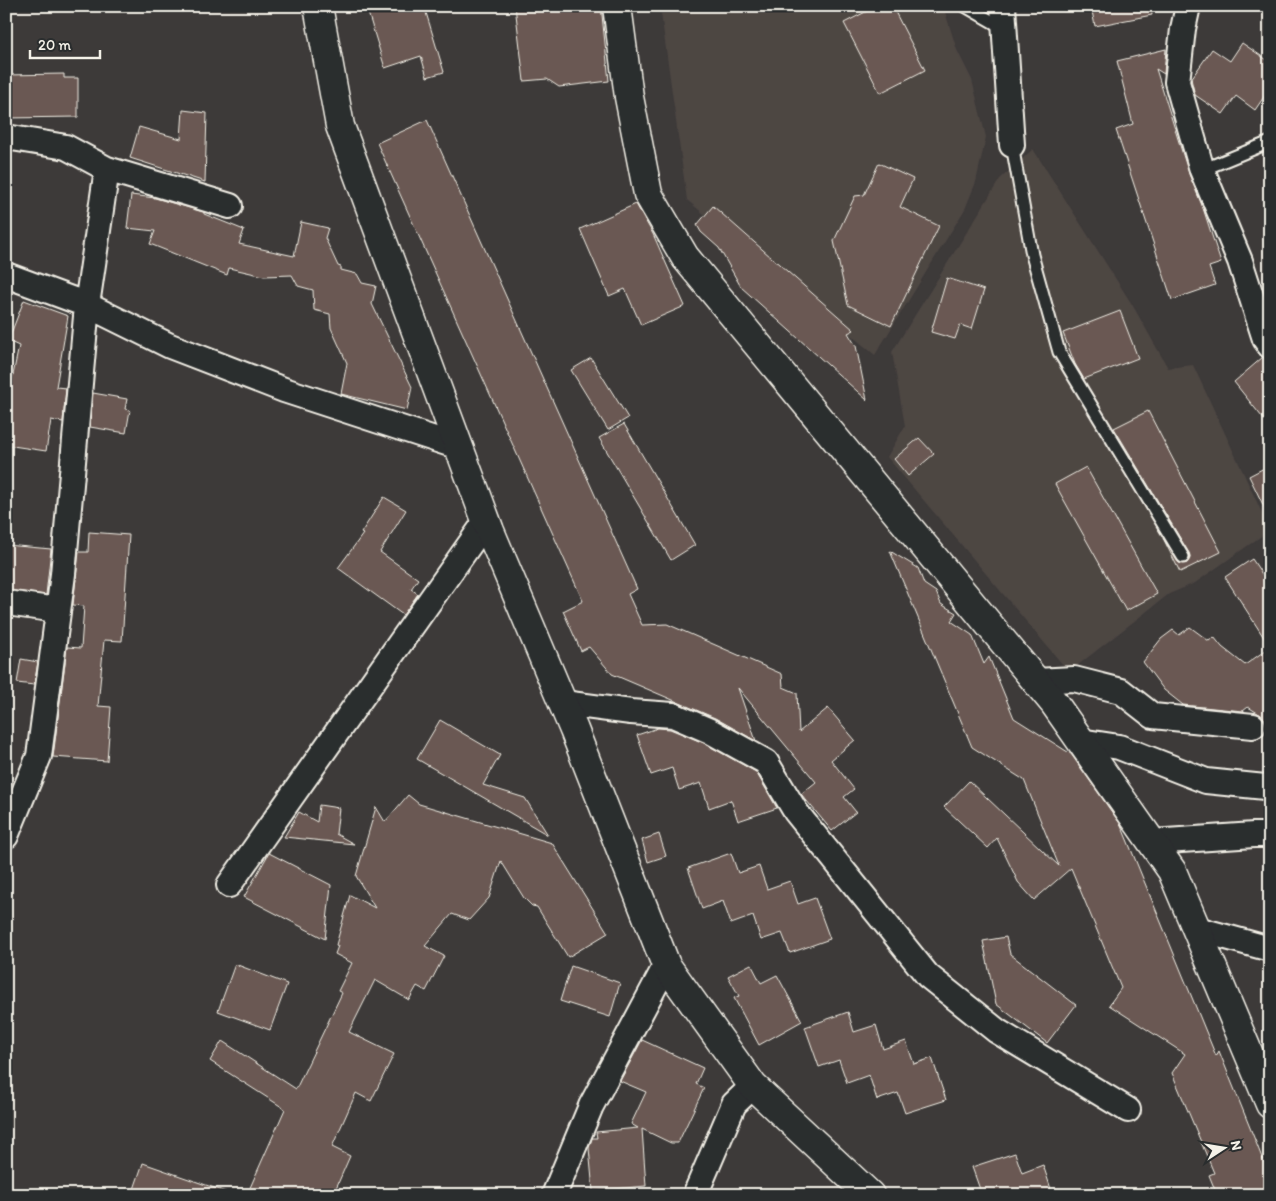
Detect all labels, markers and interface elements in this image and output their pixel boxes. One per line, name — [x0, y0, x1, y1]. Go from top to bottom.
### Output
scale bar — [30, 28, 100, 60]
text: 20 m — [38, 36, 72, 54]
north arrow — [1198, 1124, 1248, 1174]
text: N — [1227, 1139, 1246, 1152]

